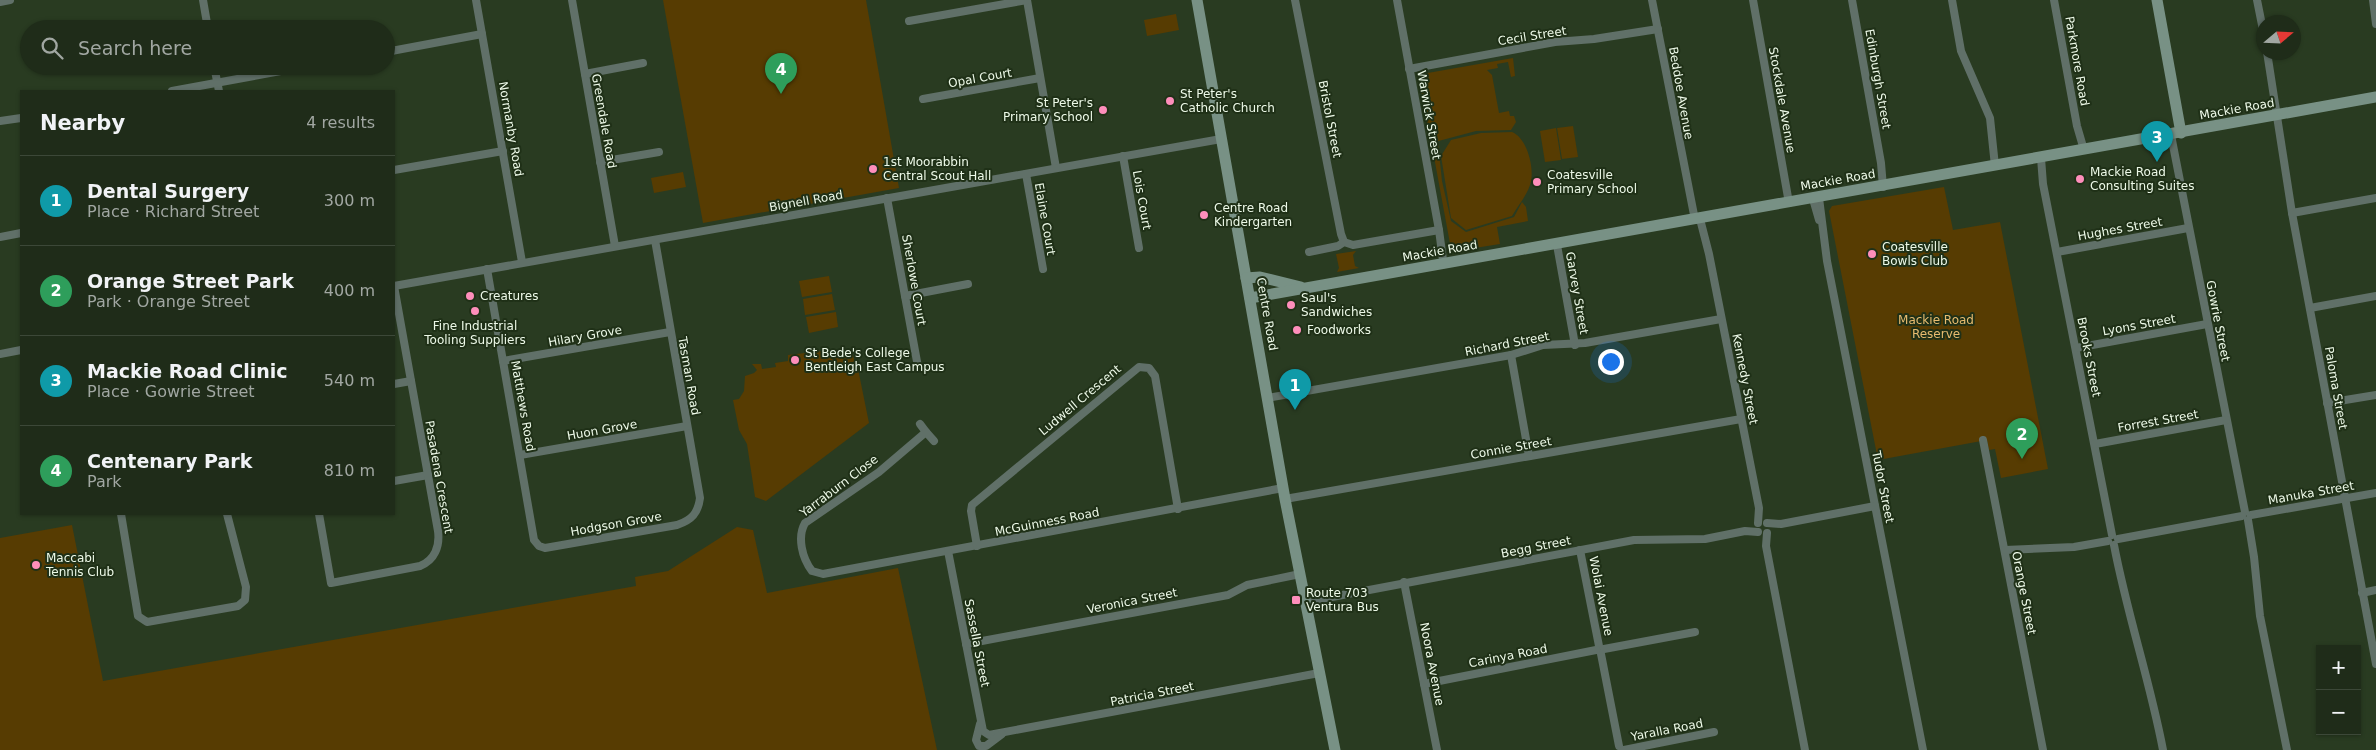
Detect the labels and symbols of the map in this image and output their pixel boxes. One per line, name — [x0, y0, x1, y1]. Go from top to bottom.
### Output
street label: Parkmore Road — [2062, 15, 2092, 107]
north arrow — [2256, 15, 2301, 60]
street label: Cecil Street — [1497, 24, 1568, 48]
street label: Edinburgh Street — [1862, 28, 1894, 131]
street label: Beddoe Avenue — [1666, 46, 1696, 140]
street label: Stockdale Avenue — [1766, 46, 1798, 154]
pin: 4 — [765, 53, 797, 94]
street label: Opal Court — [947, 65, 1013, 90]
street label: Warwick Street — [1414, 69, 1444, 161]
street label: Greendale Road — [589, 73, 619, 169]
street label: Bristol Street — [1316, 79, 1344, 159]
street label: Normanby Road — [496, 80, 526, 178]
place label: St Peter's Catholic Church — [1180, 87, 1275, 115]
marker: St Peter's Catholic Church — [1164, 95, 1176, 107]
place label: St Peter's Primary School — [1003, 96, 1093, 124]
street label: Mackie Road — [2198, 96, 2276, 122]
marker: St Peter's Primary School — [1097, 104, 1109, 116]
pin: 3 — [2141, 121, 2173, 162]
place label: 1st Moorabbin Central Scout Hall — [883, 155, 991, 183]
marker: 1st Moorabbin Central Scout Hall — [867, 163, 879, 175]
place label: Mackie Road Consulting Suites — [2090, 165, 2195, 193]
street label: Mackie Road — [1799, 167, 1877, 193]
place label: Coatesville Primary School — [1547, 168, 1637, 196]
street label: Lois Court — [1130, 169, 1154, 231]
marker: Mackie Road Consulting Suites — [2074, 173, 2086, 185]
marker: Coatesville Primary School — [1531, 176, 1543, 188]
street label: Elaine Court — [1032, 182, 1058, 257]
street label: Bignell Road — [768, 188, 844, 214]
place label: Centre Road Kindergarten — [1214, 201, 1292, 229]
marker: Centre Road Kindergarten — [1198, 209, 1210, 221]
street label: Hughes Street — [2077, 215, 2164, 243]
street label: Sherlowe Court — [899, 233, 929, 327]
street label: Mackie Road — [1401, 238, 1479, 264]
place label: Coatesville Bowls Club — [1882, 240, 1948, 268]
marker: Coatesville Bowls Club — [1866, 248, 1878, 260]
street label: Garvey Street — [1563, 251, 1591, 336]
street label: Centre Road — [1254, 276, 1280, 352]
street label: Gowrie Street — [2203, 279, 2233, 363]
place label: Creatures — [480, 289, 538, 303]
marker: Creatures — [464, 290, 476, 302]
place label: Saul's Sandwiches — [1301, 291, 1372, 319]
marker: Saul's Sandwiches — [1285, 299, 1297, 311]
marker: Fine Industrial Tooling Suppliers — [469, 305, 481, 317]
street label: Lyons Street — [2101, 312, 2177, 338]
park label: Mackie Road Reserve — [1898, 313, 1974, 341]
street label: Brooks Street — [2074, 316, 2104, 398]
place label: Fine Industrial Tooling Suppliers — [423, 319, 526, 347]
street label: Hilary Grove — [547, 323, 623, 349]
place label: Foodworks — [1307, 323, 1371, 337]
marker: Foodworks — [1291, 324, 1303, 336]
street label: Richard Street — [1464, 329, 1551, 359]
street label: Kennedy Street — [1729, 332, 1761, 426]
street label: Tasman Road — [675, 335, 703, 416]
street label: Paloma Street — [2322, 345, 2350, 431]
place label: St Bede's College Bentleigh East Campus — [805, 346, 945, 374]
your location — [1598, 349, 1624, 375]
marker: St Bede's College Bentleigh East Campus — [789, 354, 801, 366]
street label: Matthews Road — [508, 359, 538, 453]
street label: Ludwell Crescent — [1036, 362, 1124, 438]
pin: 1 — [1279, 369, 1311, 410]
street label: Forrest Street — [2116, 407, 2200, 435]
street label: Huon Grove — [566, 417, 638, 443]
pin: 2 — [2006, 418, 2038, 459]
street label: Pasadena Crescent — [422, 419, 456, 535]
street label: Connie Street — [1469, 434, 1553, 462]
street label: Tudor Street — [1869, 449, 1897, 525]
street label: Yarraburn Close — [796, 452, 881, 521]
street label: Manuka Street — [2267, 478, 2355, 507]
street label: McGuinness Road — [994, 505, 1100, 539]
street label: Hodgson Grove — [569, 509, 663, 539]
street label: Begg Street — [1500, 533, 1573, 561]
street label: Orange Street — [2009, 550, 2039, 636]
place label: Maccabi Tennis Club — [45, 551, 114, 579]
street label: Wolai Avenue — [1586, 555, 1616, 637]
marker: Maccabi Tennis Club — [30, 559, 42, 571]
street label: Veronica Street — [1086, 585, 1179, 617]
place label: Route 703 Ventura Bus — [1306, 586, 1379, 614]
marker: Route 703 Ventura Bus — [1290, 594, 1302, 606]
street label: Sassella Street — [962, 598, 992, 688]
street label: Noora Avenue — [1417, 621, 1447, 707]
street label: Carinya Road — [1467, 641, 1549, 671]
street label: Patricia Street — [1109, 679, 1195, 709]
street label: Yaralla Road — [1629, 716, 1704, 744]

